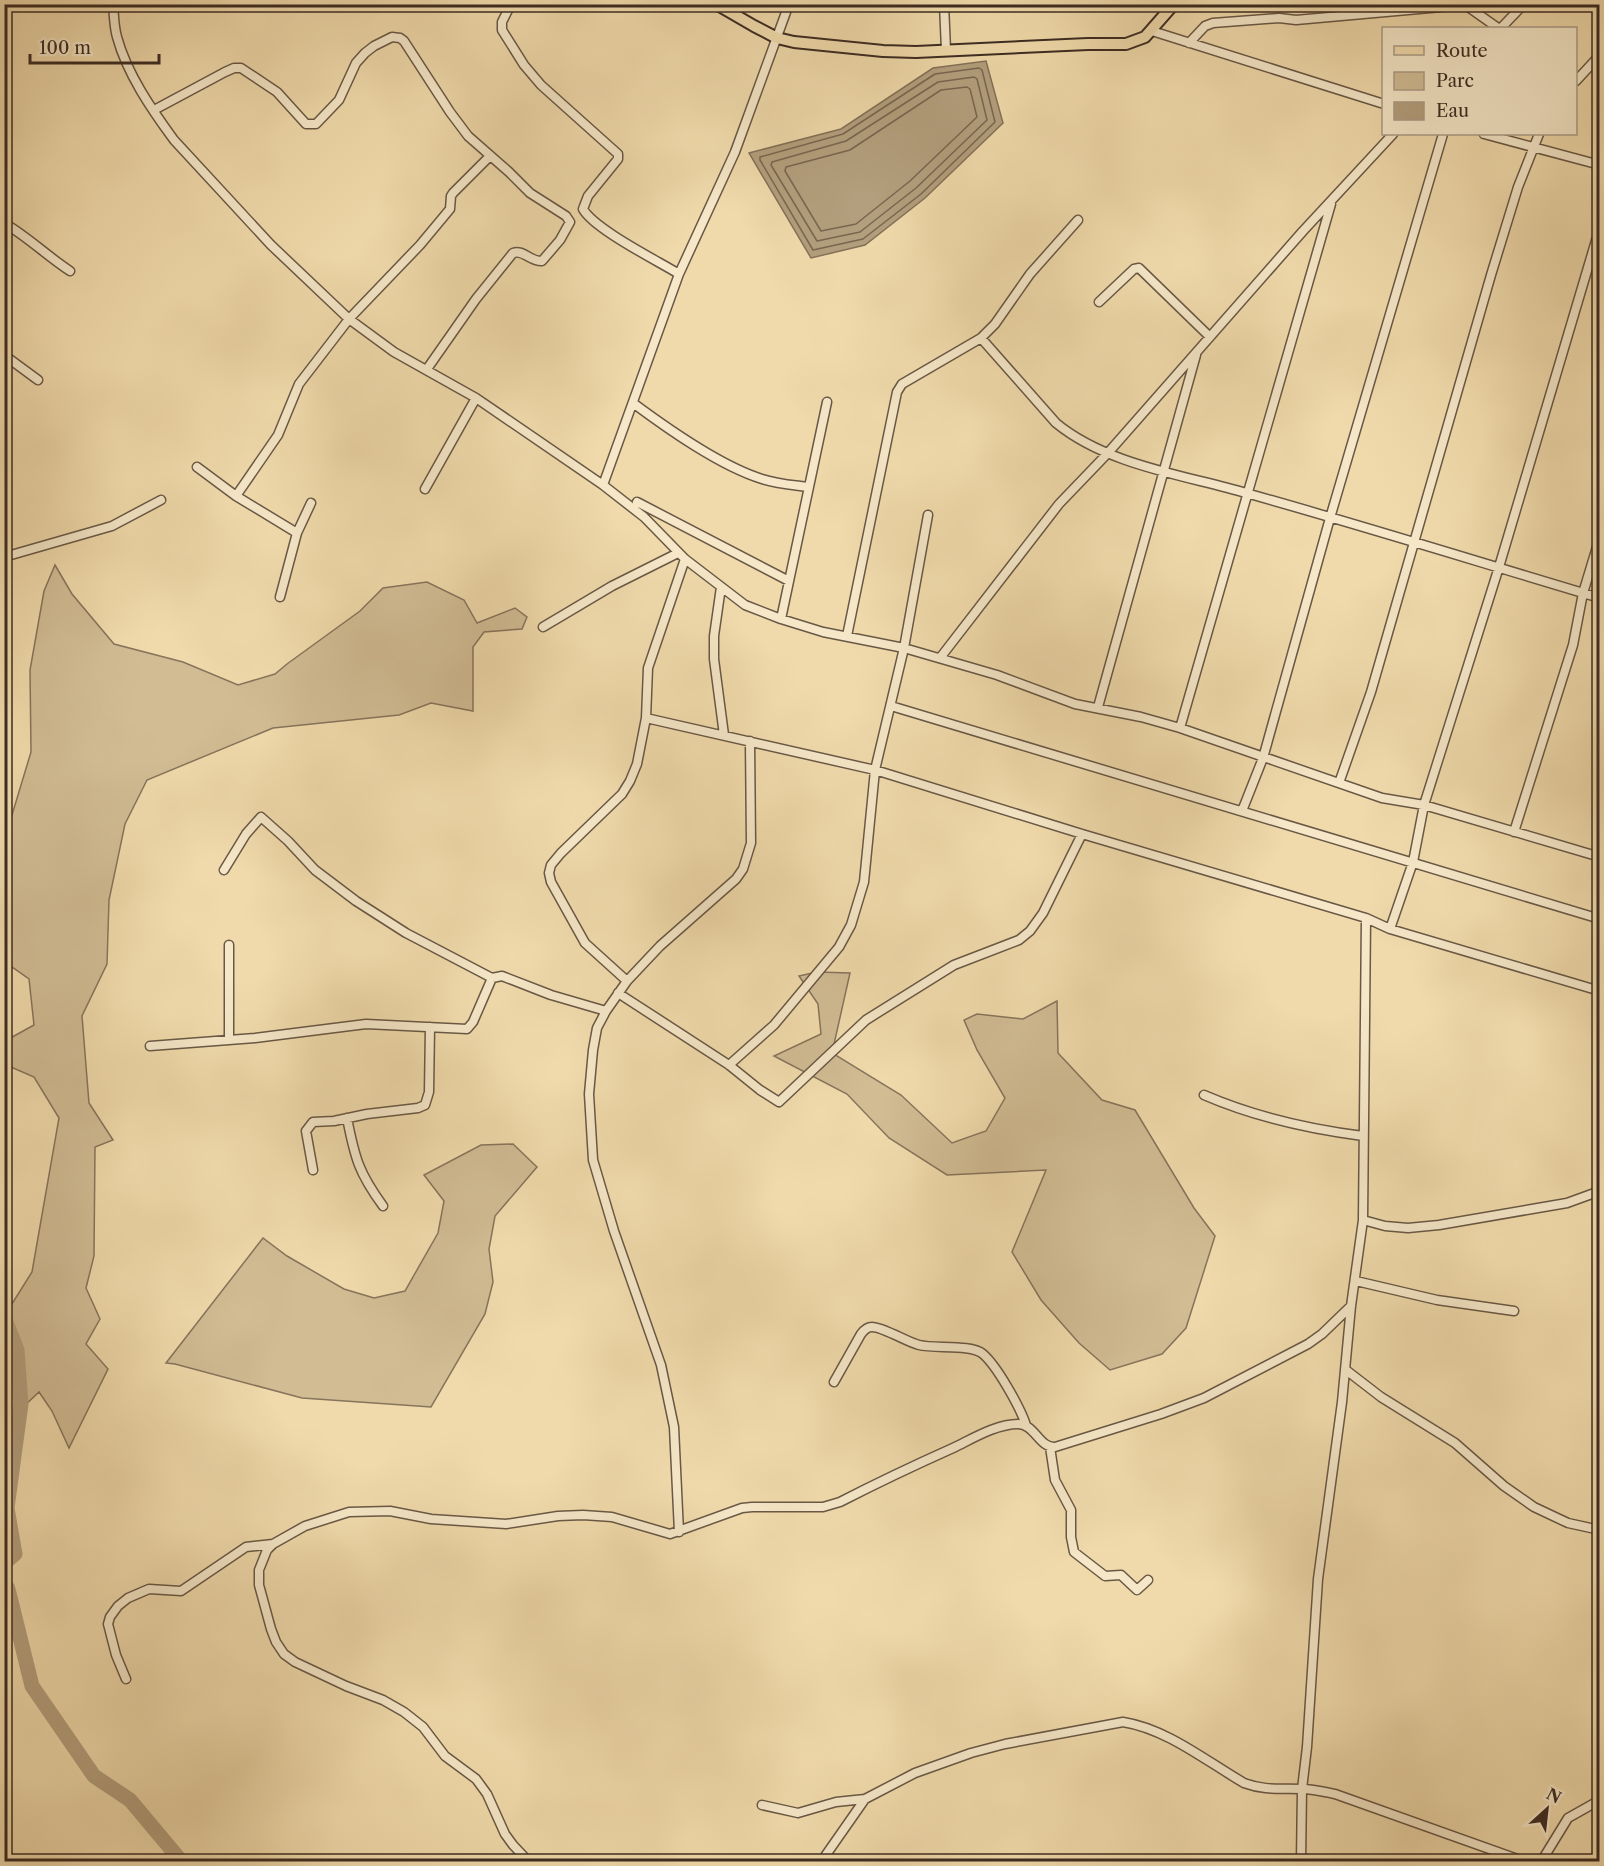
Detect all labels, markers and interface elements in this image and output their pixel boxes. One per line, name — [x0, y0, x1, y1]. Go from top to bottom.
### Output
scale bar — [30, 27, 159, 65]
legend — [1382, 27, 1577, 135]
text: 100 m — [39, 37, 91, 59]
text: Route — [1436, 40, 1488, 62]
text: Parc — [1436, 70, 1474, 92]
text: Eau — [1436, 100, 1469, 122]
north arrow — [1517, 1779, 1577, 1839]
text: N — [1543, 1784, 1565, 1808]

